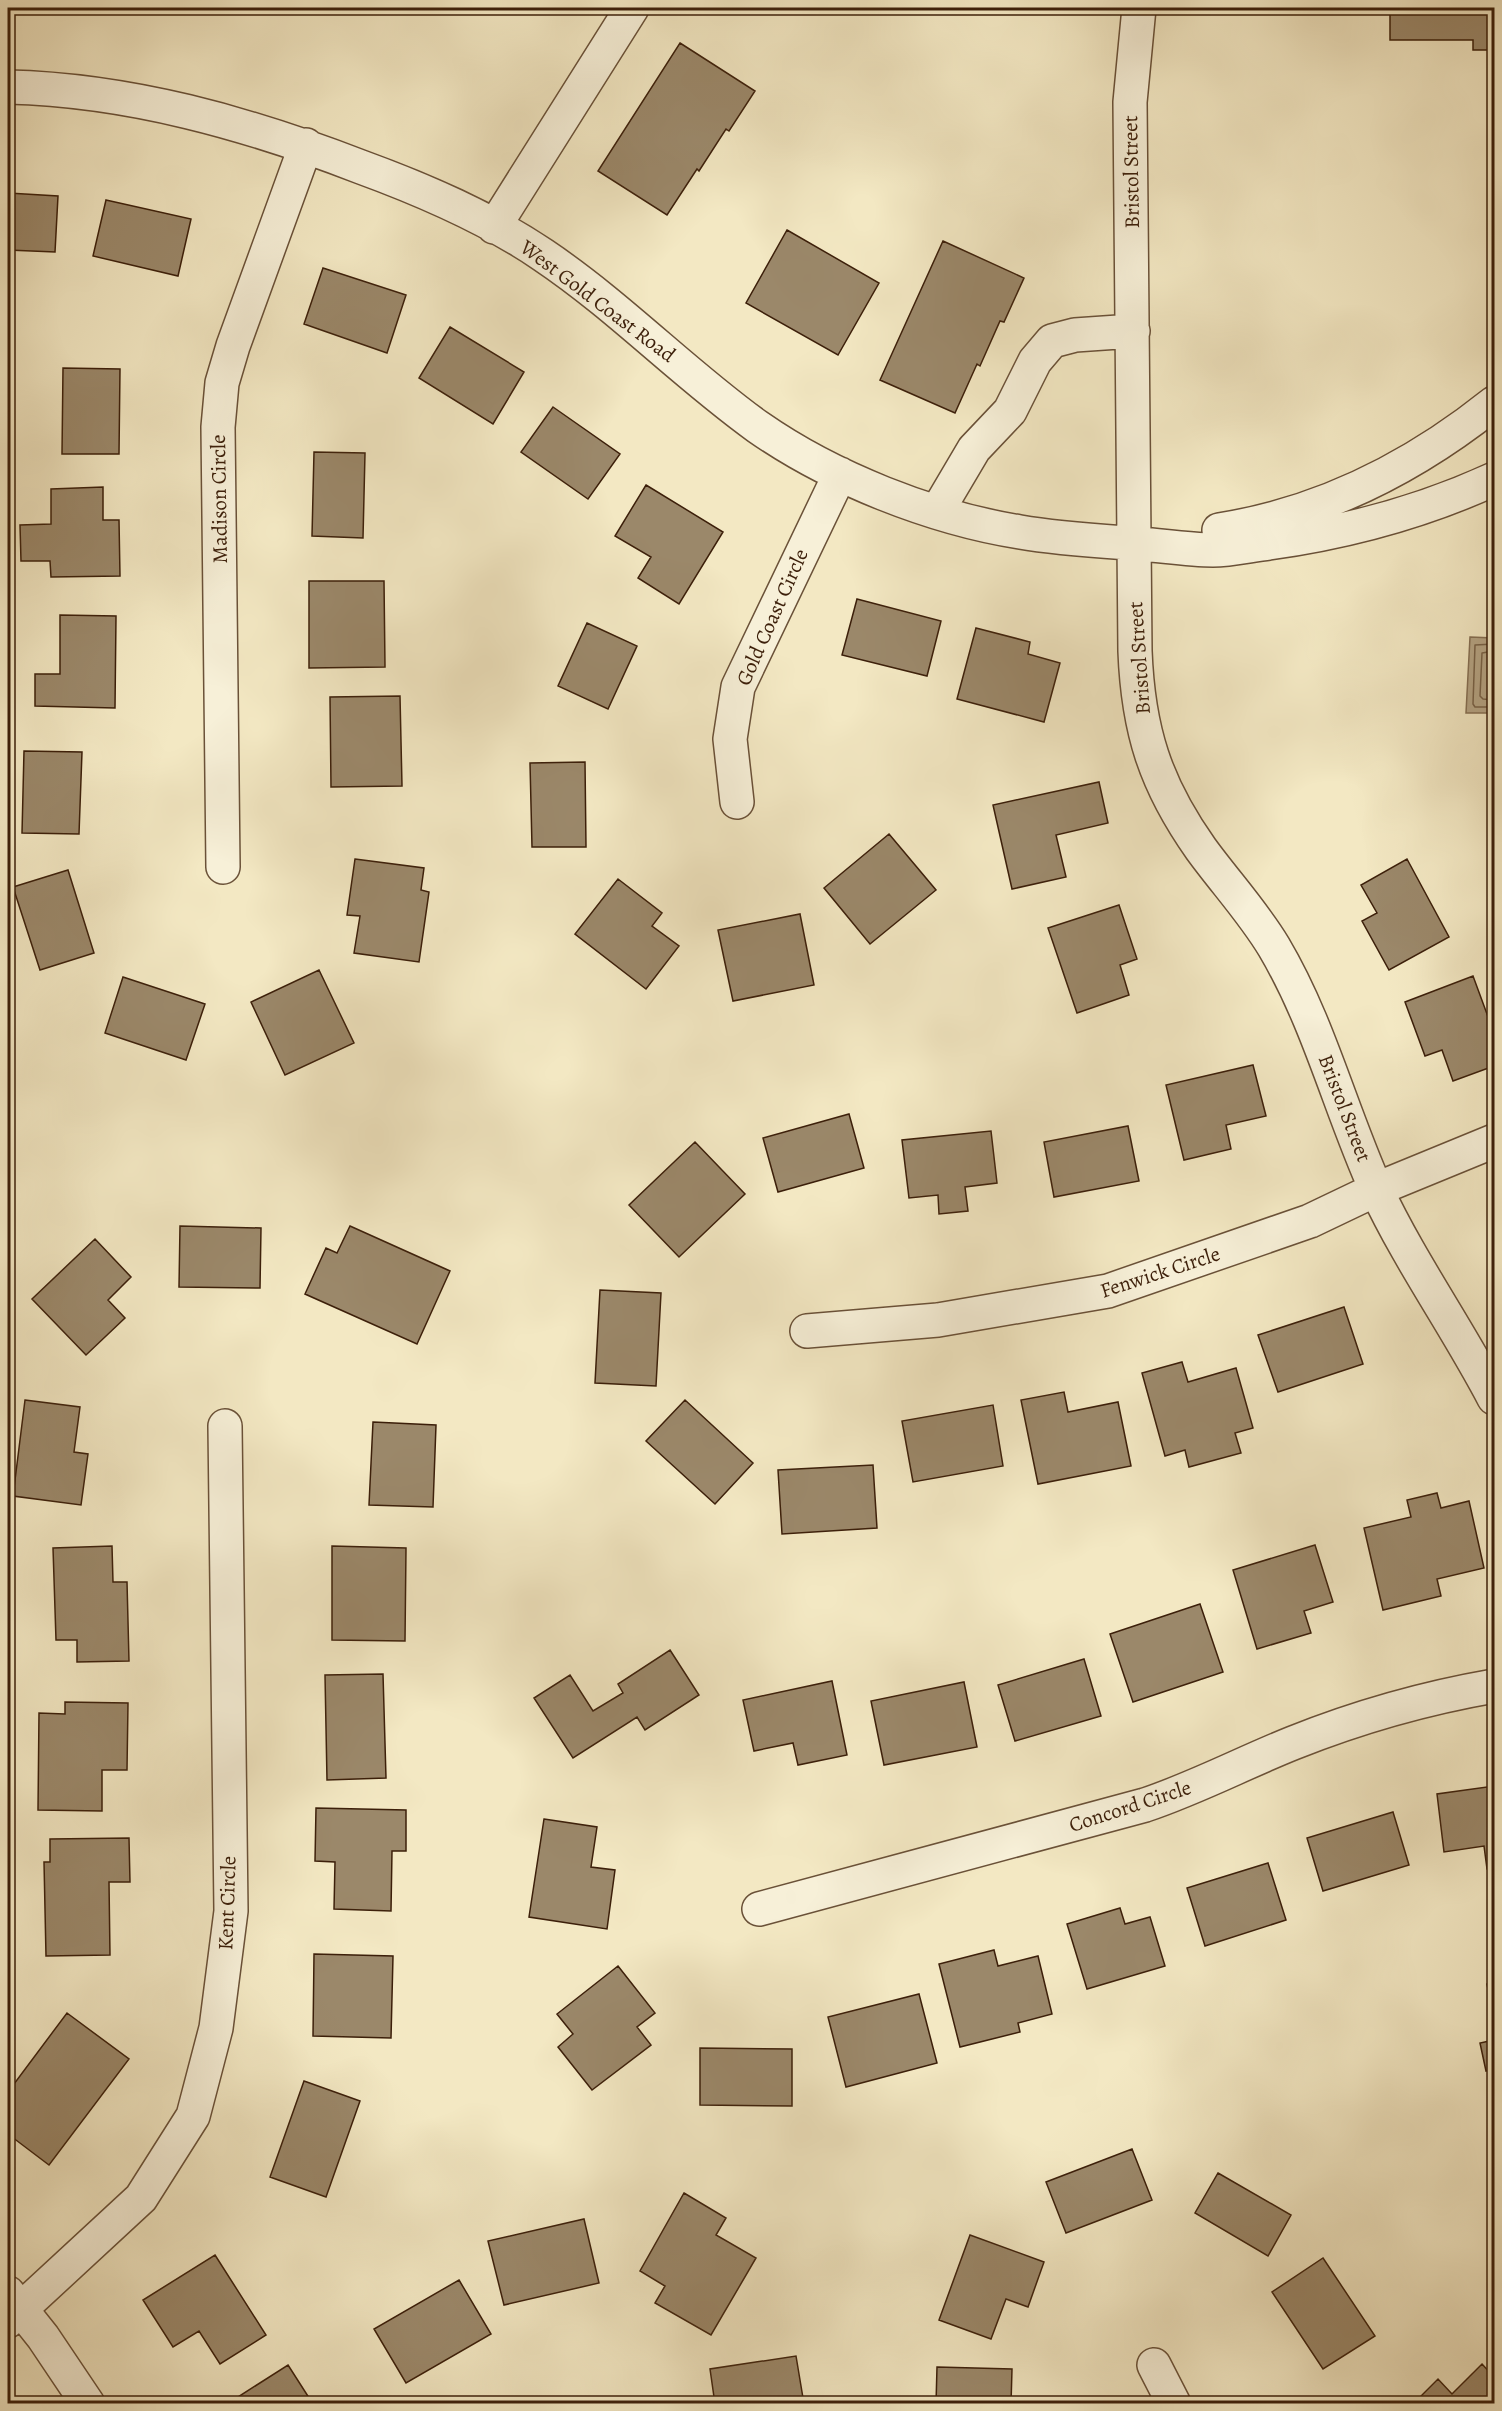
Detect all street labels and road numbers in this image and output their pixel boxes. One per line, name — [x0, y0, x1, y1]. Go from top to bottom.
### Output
street label: Bristol Street — [1116, 115, 1146, 229]
street label: West Gold Coast Road — [514, 233, 682, 369]
street label: Madison Circle — [204, 434, 234, 564]
street label: Gold Coast Circle — [729, 544, 815, 690]
street label: Bristol Street — [1121, 601, 1157, 715]
street label: Bristol Street — [1312, 1050, 1378, 1166]
street label: Fenwick Circle — [1096, 1239, 1224, 1305]
street label: Concord Circle — [1065, 1773, 1195, 1839]
street label: Kent Circle — [211, 1855, 243, 1951]

